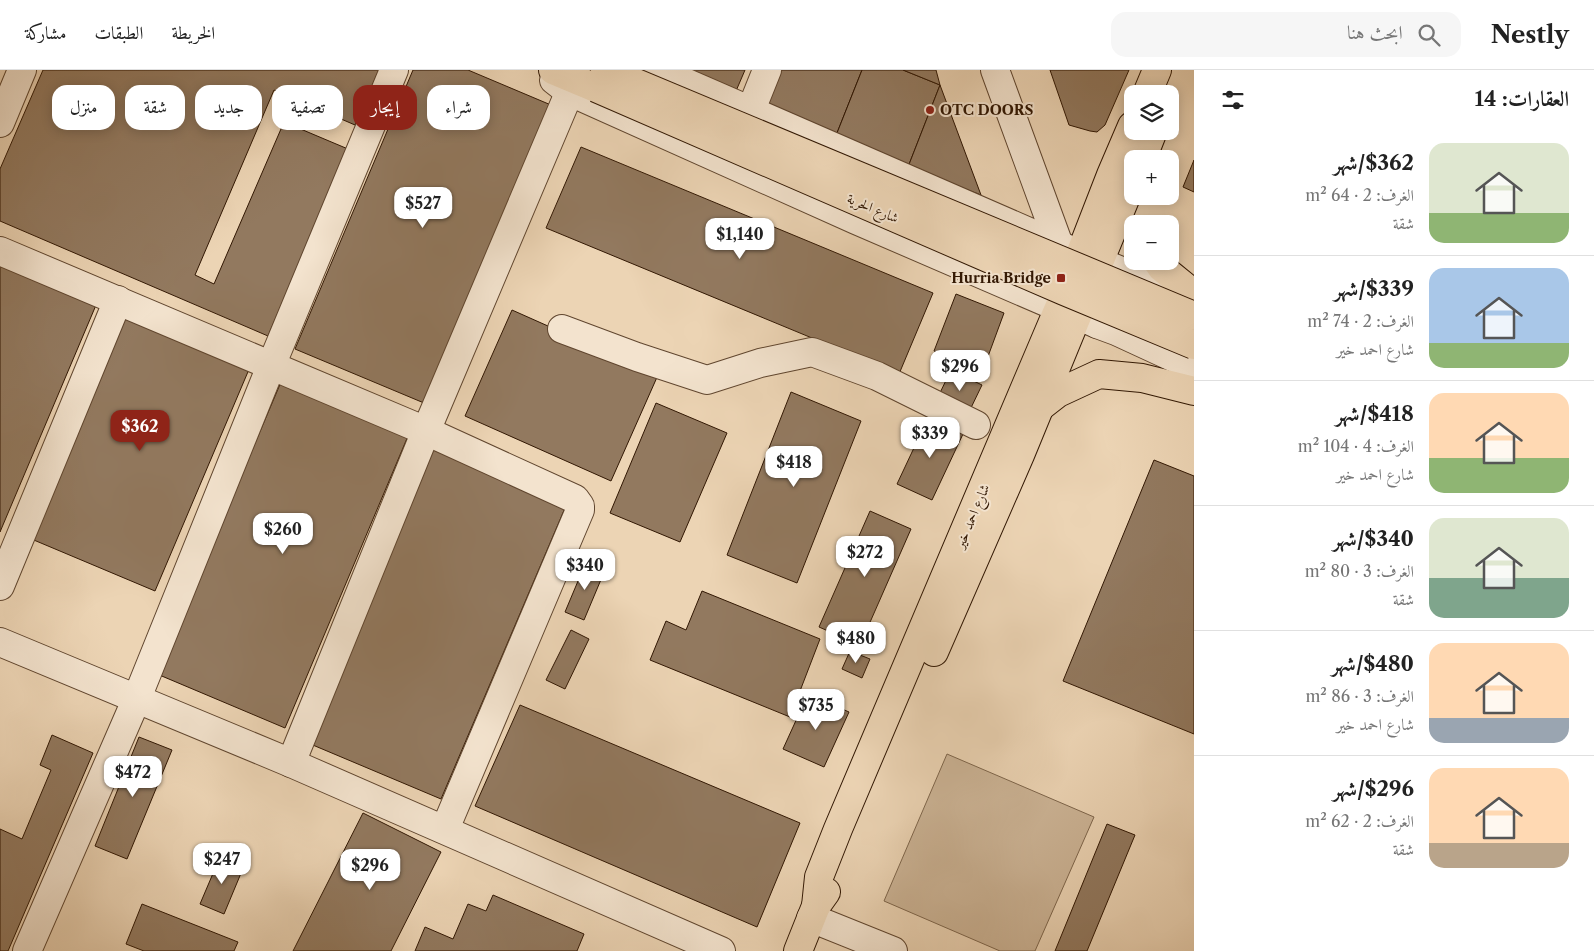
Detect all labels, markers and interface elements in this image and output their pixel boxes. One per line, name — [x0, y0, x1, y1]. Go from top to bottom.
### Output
search box — [1111, 12, 1461, 57]
text: Nestly — [1491, 20, 1569, 49]
text: ابحث هنا — [1347, 21, 1403, 44]
icon: search — [1415, 21, 1443, 49]
text: مشاركة — [25, 22, 66, 44]
text: الطبقات — [94, 22, 143, 44]
text: الخريطة — [171, 22, 215, 44]
chip: منزل — [52, 85, 115, 130]
chip: شقة — [125, 85, 185, 130]
chip: جديد — [195, 85, 262, 130]
chip: تصفية — [272, 85, 343, 130]
chip: إيجار — [353, 85, 417, 130]
chip: شراء — [427, 85, 490, 130]
map controls — [1124, 85, 1179, 270]
button: layers — [1124, 85, 1179, 140]
icon: filters — [1219, 86, 1247, 114]
text: العقارات: 14 — [1475, 86, 1569, 111]
place label: OTC DOORS — [940, 101, 1033, 119]
marker: OTC DOORS — [924, 104, 936, 116]
button: + — [1124, 150, 1179, 205]
text: $362/شهر — [1334, 150, 1414, 175]
icon: home — [1469, 163, 1529, 223]
text: الغرف: 2 · 64 m² — [1305, 185, 1414, 205]
pin: $527 — [393, 186, 453, 229]
street label: شارع الحرية — [843, 189, 902, 230]
text: $527 — [405, 193, 441, 213]
text: شقة — [1393, 213, 1414, 233]
button: − — [1124, 215, 1179, 270]
pin: $1,140 — [699, 218, 781, 260]
text: $1,140 — [716, 224, 764, 244]
place label: Hurria Bridge — [951, 269, 1051, 287]
marker: Hurria Bridge — [1055, 272, 1067, 284]
text: $339/شهر — [1334, 276, 1414, 301]
icon: home — [1469, 288, 1529, 348]
text: الغرف: 2 · 74 m² — [1307, 311, 1414, 331]
text: شارع احمد خير — [1337, 339, 1414, 359]
pin: $296 — [930, 350, 990, 392]
text: $296 — [941, 356, 979, 376]
text: $418/شهر — [1336, 401, 1414, 426]
pin: $362 — [110, 410, 170, 452]
icon: home — [1469, 413, 1529, 473]
text: $362 — [122, 416, 159, 436]
pin: $339 — [900, 416, 960, 459]
text: $339 — [912, 423, 948, 443]
text: الغرف: 4 · 104 m² — [1298, 436, 1414, 456]
pin: $418 — [764, 446, 824, 488]
text: $418 — [776, 452, 812, 472]
text: شارع احمد خير — [1337, 464, 1414, 484]
street label: شارع احمد خير — [950, 481, 996, 554]
pin: $260 — [253, 512, 313, 555]
text: $260 — [264, 519, 302, 539]
text: $340/شهر — [1333, 526, 1414, 551]
pin: $272 — [835, 536, 895, 578]
icon: home — [1469, 538, 1529, 598]
text: $272 — [847, 542, 883, 562]
pin: $340 — [555, 548, 615, 591]
text: $340 — [566, 555, 604, 575]
text: الغرف: 3 · 80 m² — [1305, 561, 1414, 581]
text: شقة — [1393, 589, 1414, 609]
pin: $480 — [826, 622, 886, 664]
text: $480 — [837, 628, 875, 648]
text: $480/شهر — [1332, 651, 1414, 676]
icon: home — [1469, 663, 1529, 723]
text: الغرف: 3 · 86 m² — [1305, 686, 1414, 706]
pin: $735 — [786, 688, 846, 731]
text: $735 — [798, 695, 834, 715]
text: شارع احمد خير — [1337, 714, 1414, 734]
pin: $472 — [103, 756, 163, 798]
text: $472 — [115, 762, 151, 782]
text: $296/شهر — [1333, 776, 1414, 801]
icon: home — [1469, 788, 1529, 848]
text: الغرف: 2 · 62 m² — [1305, 811, 1414, 831]
text: شقة — [1393, 839, 1414, 859]
pin: $247 — [192, 842, 252, 885]
pin: $296 — [340, 848, 400, 891]
text: $247 — [204, 849, 240, 869]
text: $296 — [351, 855, 389, 875]

